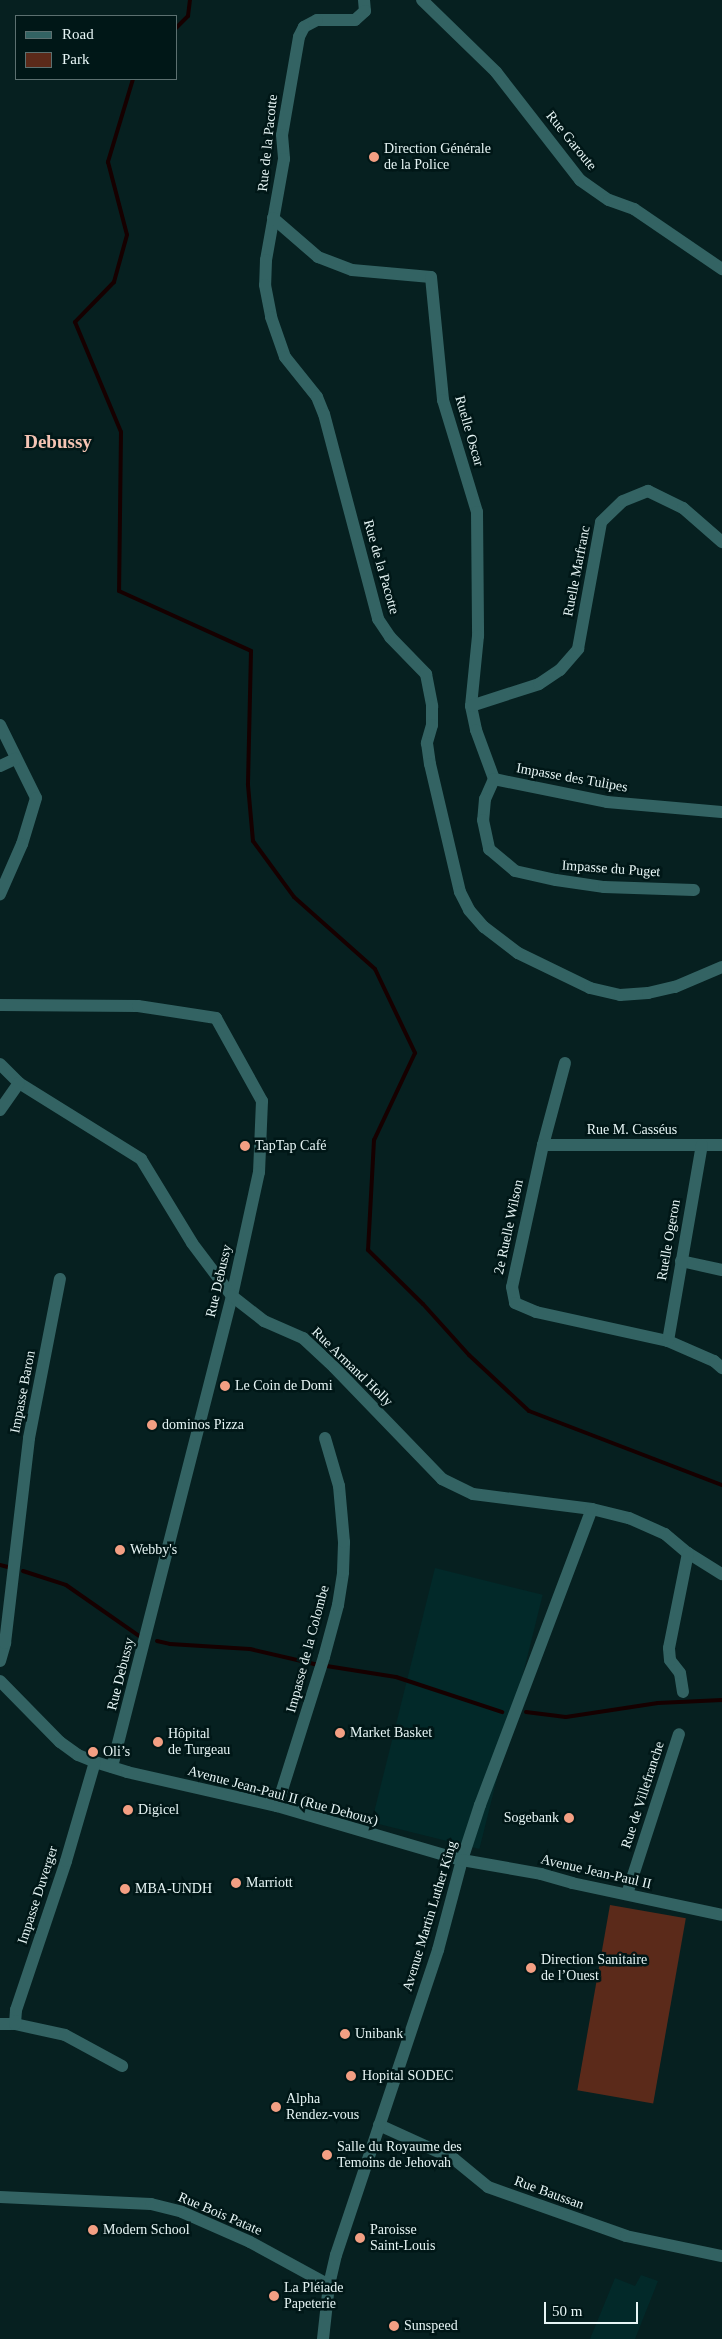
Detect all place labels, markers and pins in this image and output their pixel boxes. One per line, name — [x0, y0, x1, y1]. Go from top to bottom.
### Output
place label: Direction Générale de la Police — [384, 141, 491, 174]
marker: Direction Générale de la Police — [368, 151, 380, 163]
place label: TapTap Café — [255, 1138, 327, 1154]
marker: TapTap Café — [239, 1140, 251, 1152]
place label: Le Coin de Domi — [235, 1378, 333, 1394]
marker: Le Coin de Domi — [219, 1380, 231, 1392]
place label: dominos Pizza — [162, 1417, 244, 1433]
marker: dominos Pizza — [146, 1419, 158, 1431]
place label: Webby's — [130, 1542, 177, 1558]
marker: Webby's — [114, 1544, 126, 1556]
place label: Market Basket — [350, 1725, 432, 1741]
place label: Hôpital de Turgeau — [168, 1726, 231, 1758]
marker: Market Basket — [334, 1727, 346, 1739]
marker: Hôpital de Turgeau — [152, 1736, 164, 1748]
place label: Oli’s — [103, 1744, 130, 1760]
marker: Oli’s — [87, 1746, 99, 1758]
place label: Digicel — [138, 1802, 179, 1818]
marker: Digicel — [122, 1804, 134, 1816]
place label: Sogebank — [504, 1810, 559, 1826]
marker: Sogebank — [563, 1812, 575, 1824]
place label: Marriott — [246, 1875, 293, 1891]
marker: Marriott — [230, 1877, 242, 1889]
place label: MBA-UNDH — [135, 1881, 212, 1897]
marker: MBA-UNDH — [119, 1883, 131, 1895]
place label: Direction Sanitaire de l’Ouest — [541, 1952, 647, 1984]
marker: Direction Sanitaire de l’Ouest — [525, 1962, 537, 1974]
place label: Unibank — [355, 2026, 403, 2042]
marker: Unibank — [339, 2028, 351, 2040]
place label: Hopital SODEC — [362, 2068, 453, 2084]
marker: Hopital SODEC — [344, 2069, 358, 2083]
place label: Alpha Rendez-vous — [286, 2091, 359, 2124]
marker: Alpha Rendez-vous — [270, 2101, 282, 2113]
place label: Salle du Royaume des Temoins de Jehovah — [337, 2139, 462, 2172]
marker: Salle du Royaume des Temoins de Jehovah — [321, 2149, 333, 2161]
place label: Modern School — [103, 2222, 190, 2238]
place label: Paroisse Saint-Louis — [370, 2222, 435, 2254]
marker: Modern School — [87, 2224, 99, 2236]
marker: Paroisse Saint-Louis — [354, 2232, 366, 2244]
place label: La Pléiade Papeterie — [284, 2280, 343, 2312]
marker: La Pléiade Papeterie — [268, 2290, 280, 2302]
place label: Sunspeed — [404, 2318, 458, 2334]
marker: Sunspeed — [388, 2320, 400, 2332]

